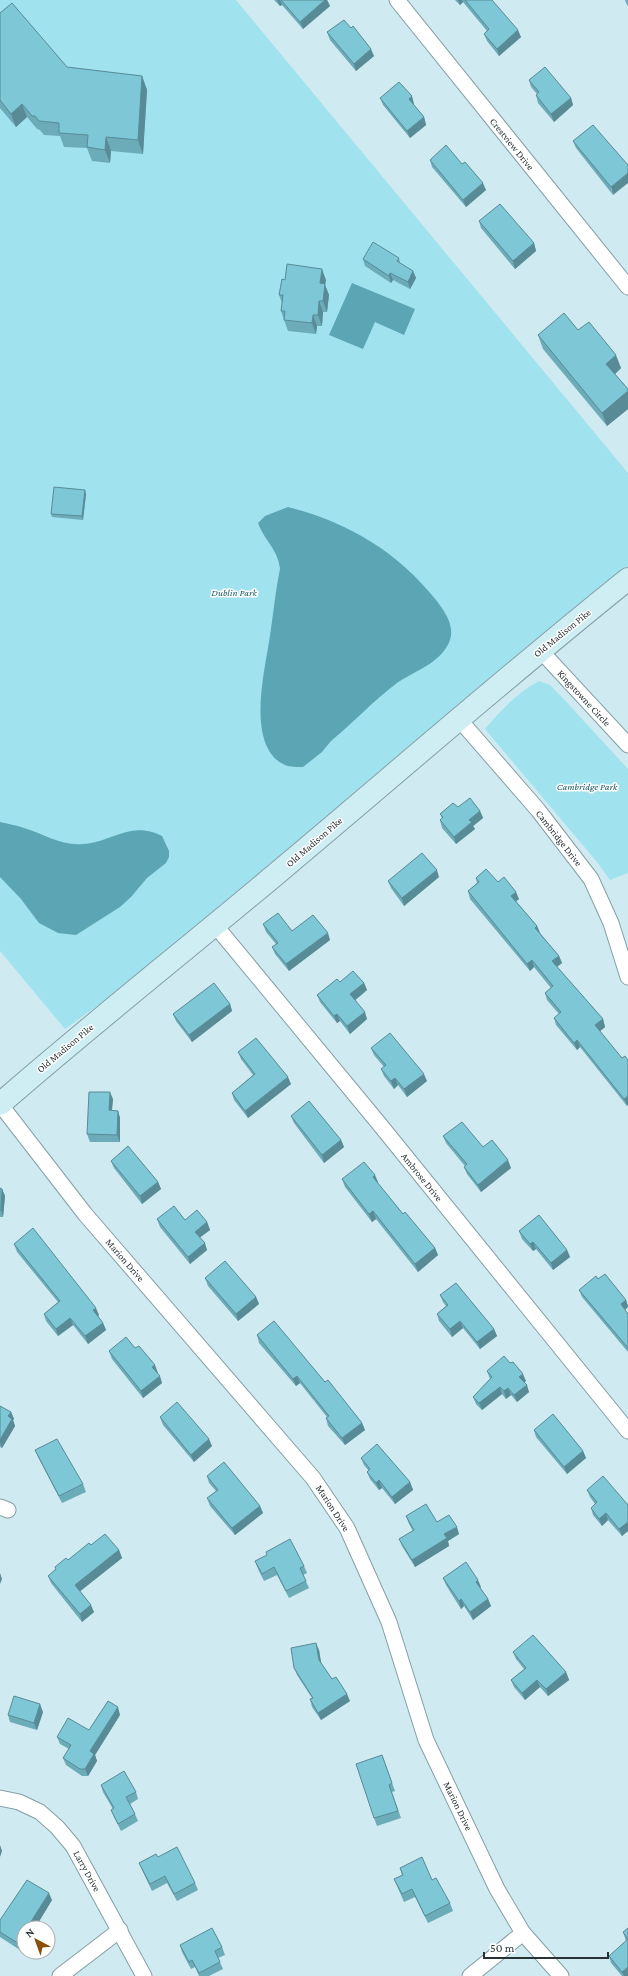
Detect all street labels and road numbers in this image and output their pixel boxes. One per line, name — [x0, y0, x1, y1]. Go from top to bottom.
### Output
street label: Crestview Drive — [488, 116, 537, 173]
street label: Old Madison Pike — [531, 606, 593, 659]
street label: Kingstowne Circle — [555, 668, 613, 729]
street label: Cambridge Drive — [534, 808, 585, 869]
street label: Old Madison Pike — [284, 814, 345, 869]
street label: Old Madison Pike — [35, 1021, 96, 1075]
street label: Ambrose Drive — [399, 1151, 445, 1204]
street label: Marion Drive — [103, 1236, 147, 1284]
street label: Marion Drive — [314, 1483, 352, 1534]
street label: Marion Drive — [441, 1780, 475, 1833]
street label: Larry Drive — [71, 1849, 103, 1894]

